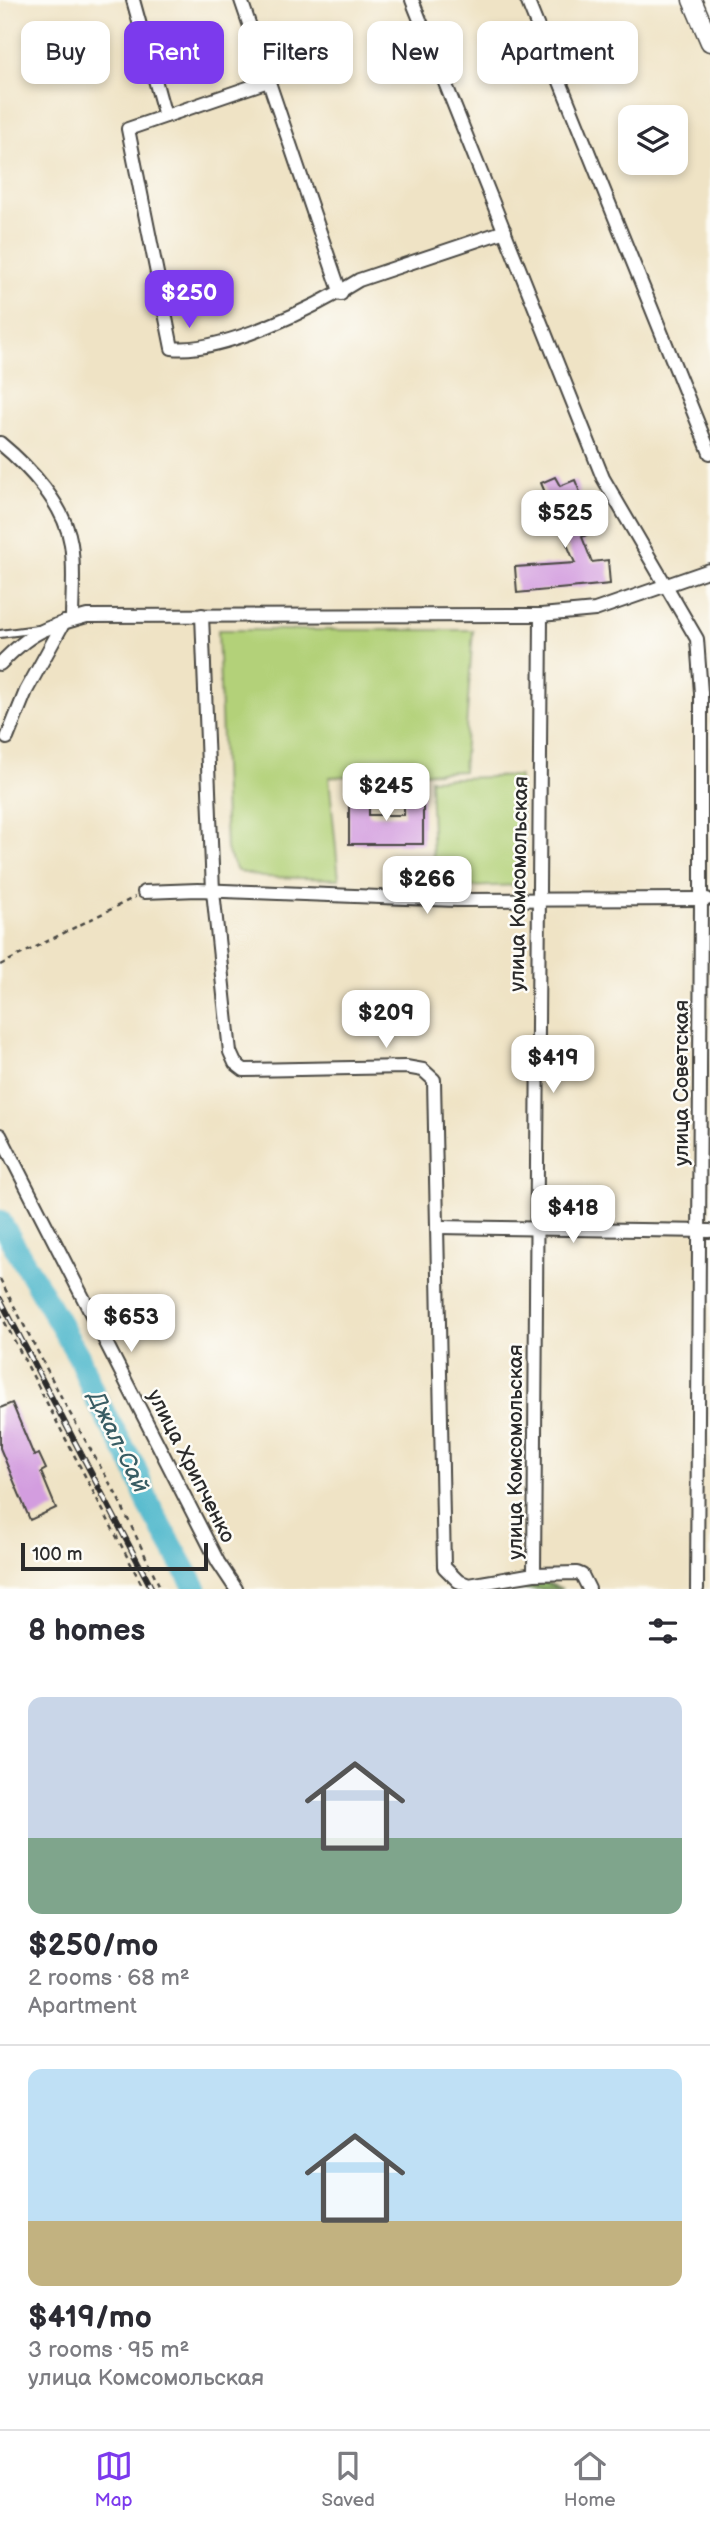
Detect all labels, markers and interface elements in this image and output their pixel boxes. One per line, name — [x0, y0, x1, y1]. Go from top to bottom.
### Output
chip: Buy — [21, 21, 110, 84]
chip: Rent — [124, 21, 224, 84]
chip: Filters — [238, 21, 353, 84]
chip: New — [367, 21, 463, 84]
chip: Apartment — [477, 21, 638, 84]
map controls — [618, 105, 688, 175]
button: layers — [618, 105, 688, 175]
pin: $250 — [148, 270, 230, 330]
text: $250 — [161, 279, 217, 307]
pin: $525 — [524, 490, 606, 550]
text: $525 — [537, 499, 593, 527]
pin: $245 — [345, 764, 427, 823]
text: $245 — [359, 772, 413, 800]
street label: улица Комсомольская — [505, 776, 533, 992]
pin: $266 — [386, 856, 468, 916]
text: $266 — [399, 865, 455, 893]
pin: $209 — [345, 990, 427, 1050]
text: $209 — [358, 999, 414, 1027]
street label: улица Советская — [669, 1000, 694, 1166]
pin: $419 — [512, 1036, 594, 1095]
text: $419 — [527, 1044, 579, 1072]
pin: $418 — [532, 1186, 614, 1245]
text: $418 — [547, 1194, 599, 1222]
pin: $653 — [90, 1294, 172, 1354]
text: $653 — [103, 1303, 159, 1331]
street label: улица Комсомольская — [503, 1344, 528, 1560]
water label: Джал-Сай — [80, 1385, 155, 1497]
street label: улица Хрипченко — [142, 1385, 240, 1547]
scale bar — [21, 1540, 208, 1572]
text: 100 m — [32, 1543, 83, 1566]
icon: filters — [644, 1612, 682, 1650]
text: 8 homes — [28, 1613, 145, 1649]
icon: home — [292, 1743, 418, 1869]
text: $250/mo — [28, 1928, 158, 1964]
text: 2 rooms · 68 m² — [28, 1964, 190, 1992]
text: Apartment — [28, 1992, 137, 2020]
icon: home — [292, 2115, 418, 2241]
text: $419/mo — [28, 2300, 152, 2336]
text: 3 rooms · 95 m² — [28, 2336, 189, 2364]
text: улица Комсомольская — [28, 2364, 264, 2392]
tab: Map — [94, 2447, 133, 2512]
tab: Saved — [322, 2447, 375, 2512]
tab: Home — [564, 2447, 616, 2512]

